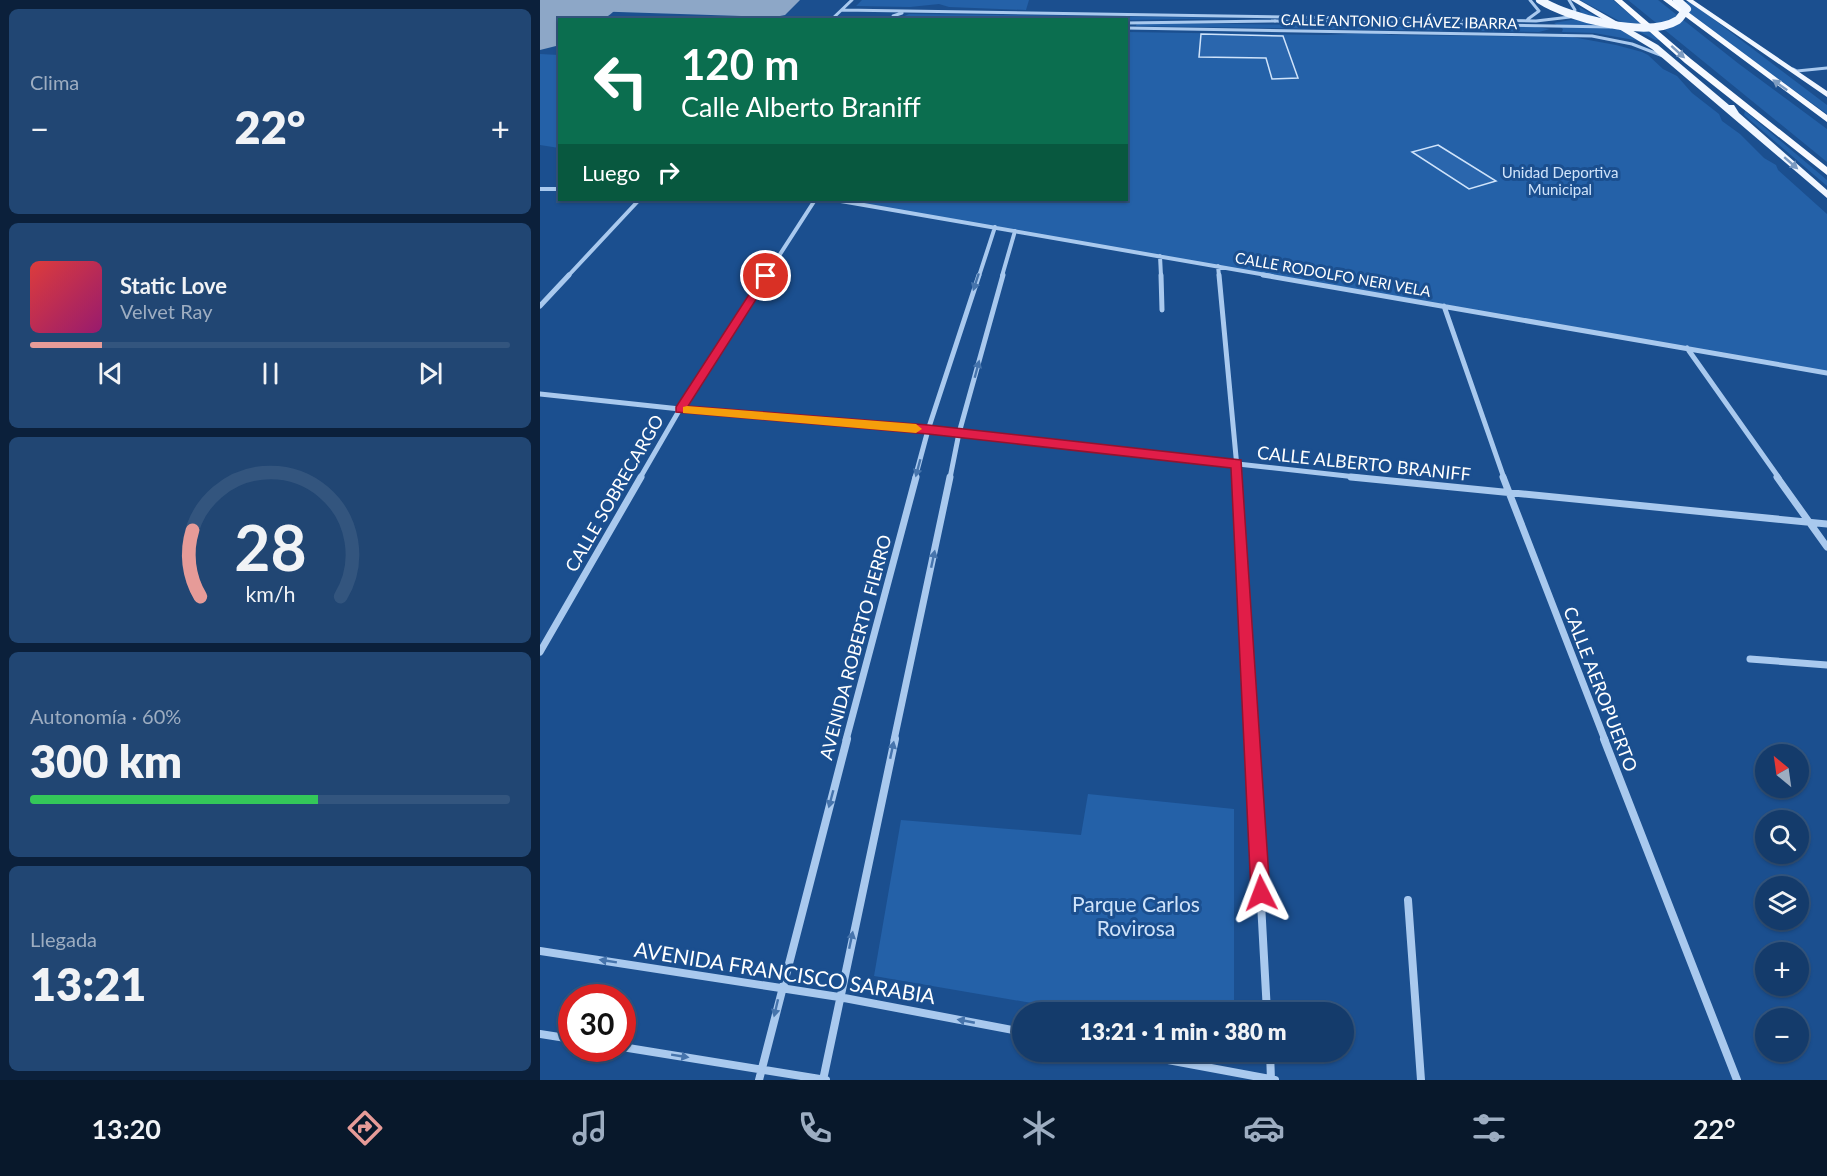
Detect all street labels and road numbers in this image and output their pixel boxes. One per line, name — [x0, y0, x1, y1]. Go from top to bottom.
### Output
street label: CALLE ANTONIO CHÁVEZ IBARRA — [1281, 10, 1518, 32]
street label: CALLE RODOLFO NERI VELA — [1234, 248, 1433, 300]
street label: CALLE SOBRECARGO — [560, 410, 668, 576]
street label: CALLE ALBERTO BRANIFF — [1256, 441, 1472, 485]
street label: AVENIDA ROBERTO FIERRO — [814, 532, 896, 762]
street label: CALLE AEROPUERTO — [1559, 603, 1643, 775]
street label: AVENIDA FRANCISCO SARABIA — [633, 936, 938, 1008]

